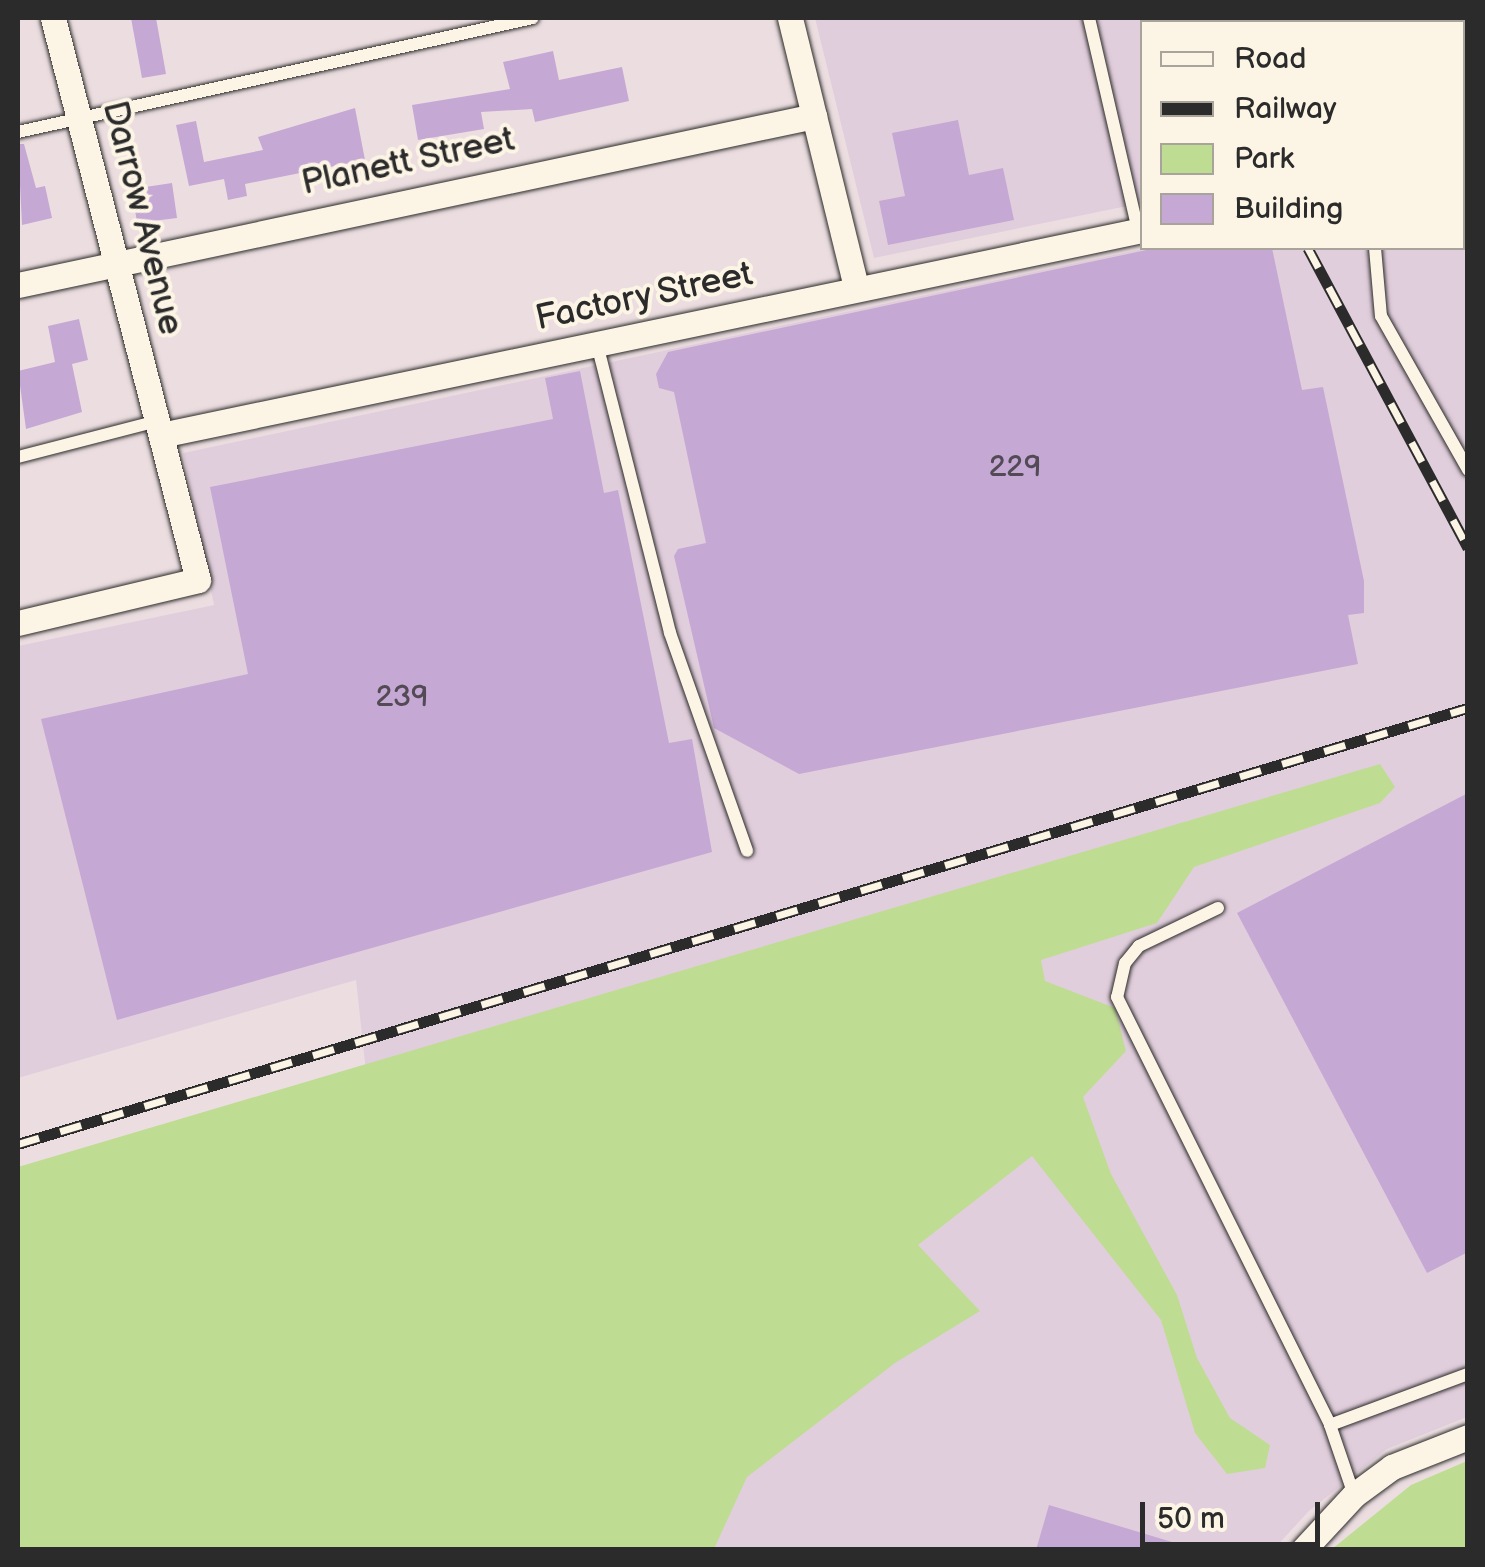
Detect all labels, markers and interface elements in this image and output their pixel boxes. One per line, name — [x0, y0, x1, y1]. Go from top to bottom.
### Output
legend — [1140, 20, 1465, 250]
text: Road — [1234, 41, 1307, 77]
text: Railway — [1234, 91, 1336, 127]
street label: Darrow Avenue — [93, 97, 191, 339]
street label: Planett Street — [298, 119, 518, 205]
text: Park — [1234, 141, 1294, 177]
text: Building — [1234, 191, 1343, 227]
street label: Factory Street — [530, 253, 758, 341]
house number: 229 — [989, 449, 1041, 485]
house number: 239 — [376, 679, 428, 715]
scale bar — [1145, 1482, 1325, 1544]
text: 50 m — [1157, 1501, 1225, 1537]

